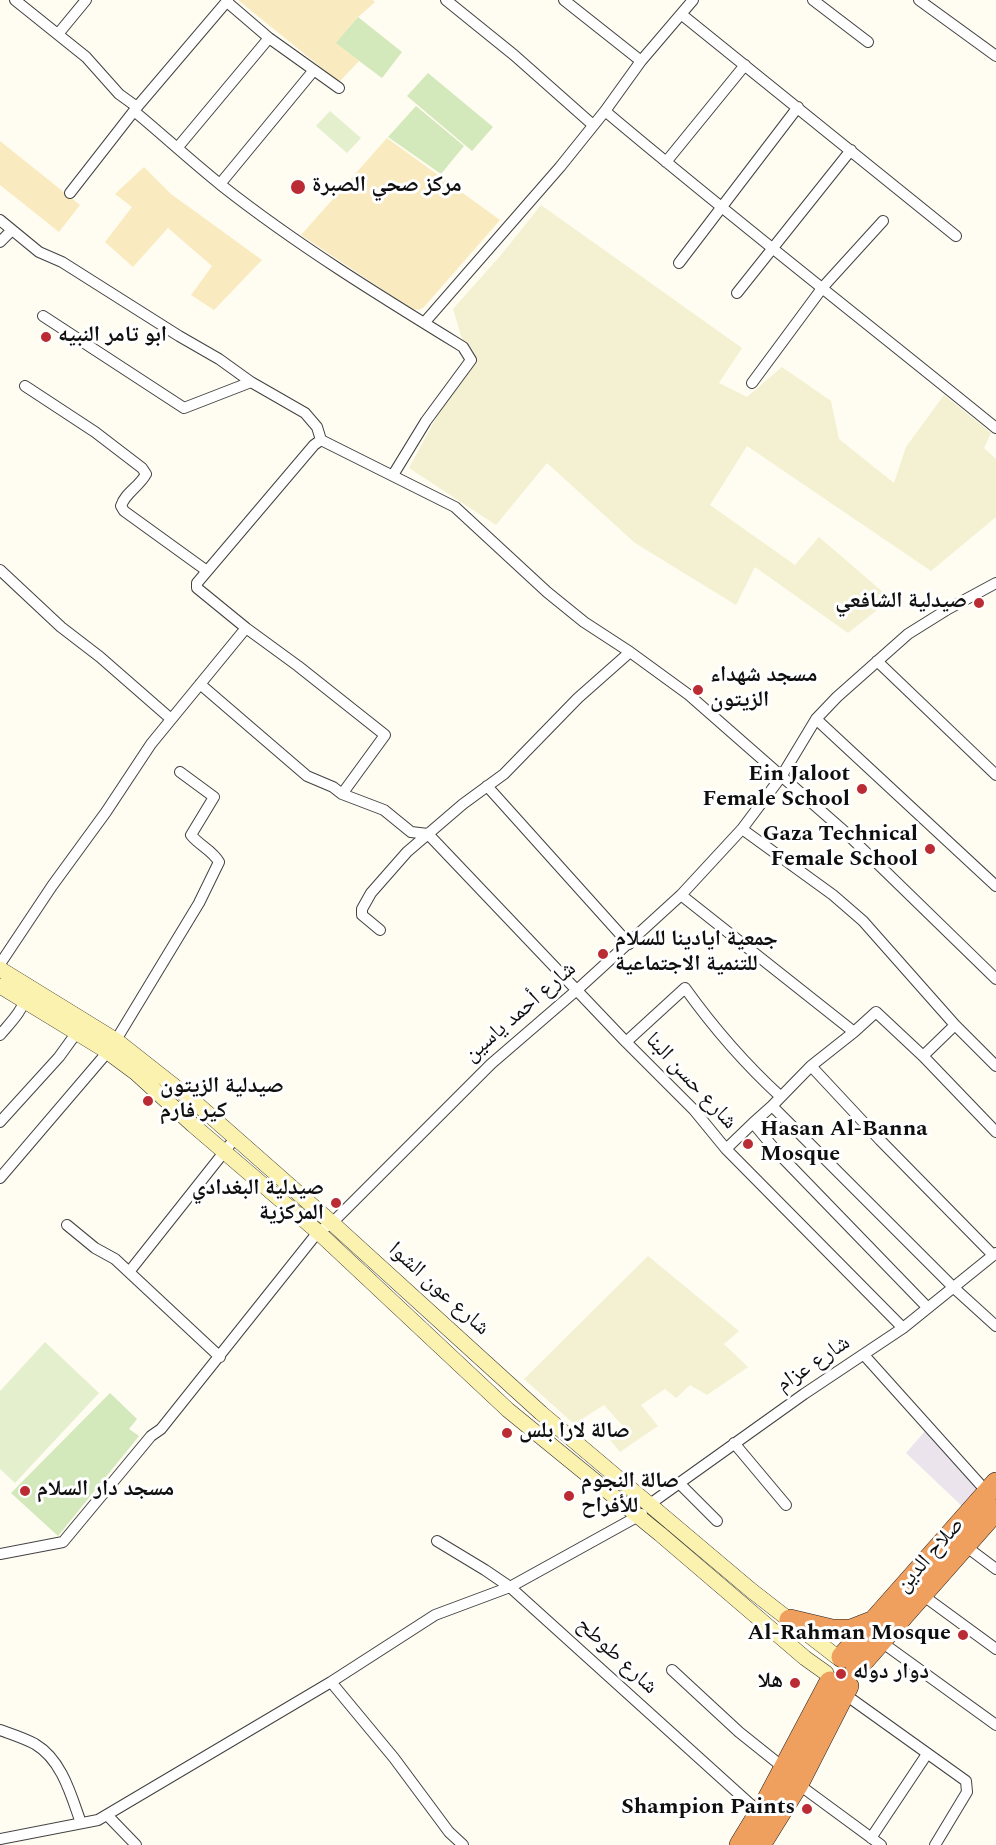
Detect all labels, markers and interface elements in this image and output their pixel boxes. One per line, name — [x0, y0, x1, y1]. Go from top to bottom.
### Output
place label: مركز صحي الصبرة — [312, 174, 462, 200]
marker: مركز صحي الصبرة — [289, 178, 307, 196]
place label: ابو تامر النبيه — [58, 324, 167, 350]
marker: ابو تامر النبيه — [39, 330, 53, 344]
place label: صيدلية الشافعي — [835, 590, 967, 616]
marker: صيدلية الشافعي — [972, 596, 986, 610]
place label: مسجد شهداء الزيتون — [710, 664, 817, 716]
marker: مسجد شهداء الزيتون — [691, 683, 705, 697]
place label: Ein Jaloot Female School — [702, 763, 850, 814]
marker: Ein Jaloot Female School — [855, 782, 869, 796]
place label: Gaza Technical Female School — [763, 823, 918, 874]
marker: Gaza Technical Female School — [923, 842, 937, 856]
place label: جمعية ايادينا للسلام للتنمية الاجتماعية — [615, 928, 778, 980]
marker: جمعية ايادينا للسلام للتنمية الاجتماعية — [596, 947, 610, 961]
street label: شارع أحمد ياسين — [460, 957, 582, 1069]
street label: شارع حسن البنا — [639, 1028, 741, 1136]
place label: صيدلية الزيتون كير فارم — [160, 1075, 284, 1126]
marker: صيدلية الزيتون كير فارم — [141, 1094, 155, 1108]
place label: Hasan Al-Banna Mosque — [760, 1118, 928, 1170]
marker: Hasan Al-Banna Mosque — [741, 1137, 755, 1151]
place label: صيدلية البغدادي المركزية — [192, 1177, 324, 1228]
marker: صيدلية البغدادي المركزية — [329, 1196, 343, 1210]
street label: شارع عون الشوا — [382, 1238, 494, 1342]
street label: شارع عزام — [772, 1331, 856, 1399]
place label: صالة لارا بلس — [519, 1420, 630, 1446]
marker: صالة لارا بلس — [500, 1426, 514, 1440]
place label: صالة النجوم للأفراح — [581, 1470, 679, 1522]
place label: مسجد دار السلام — [37, 1478, 174, 1504]
marker: مسجد دار السلام — [18, 1484, 32, 1498]
marker: صالة النجوم للأفراح — [562, 1489, 576, 1503]
street label: صلاح الدين — [891, 1513, 971, 1599]
street label: شارع طوطح — [570, 1613, 662, 1701]
place label: Al-Rahman Mosque — [747, 1622, 951, 1648]
marker: Al-Rahman Mosque — [956, 1628, 970, 1642]
place label: دوار دوله — [853, 1661, 929, 1687]
marker: دوار دوله — [834, 1667, 848, 1681]
place label: هلا — [758, 1670, 783, 1696]
marker: هلا — [788, 1676, 802, 1690]
place label: Shampion Paints — [621, 1796, 795, 1822]
marker: Shampion Paints — [800, 1802, 814, 1816]

